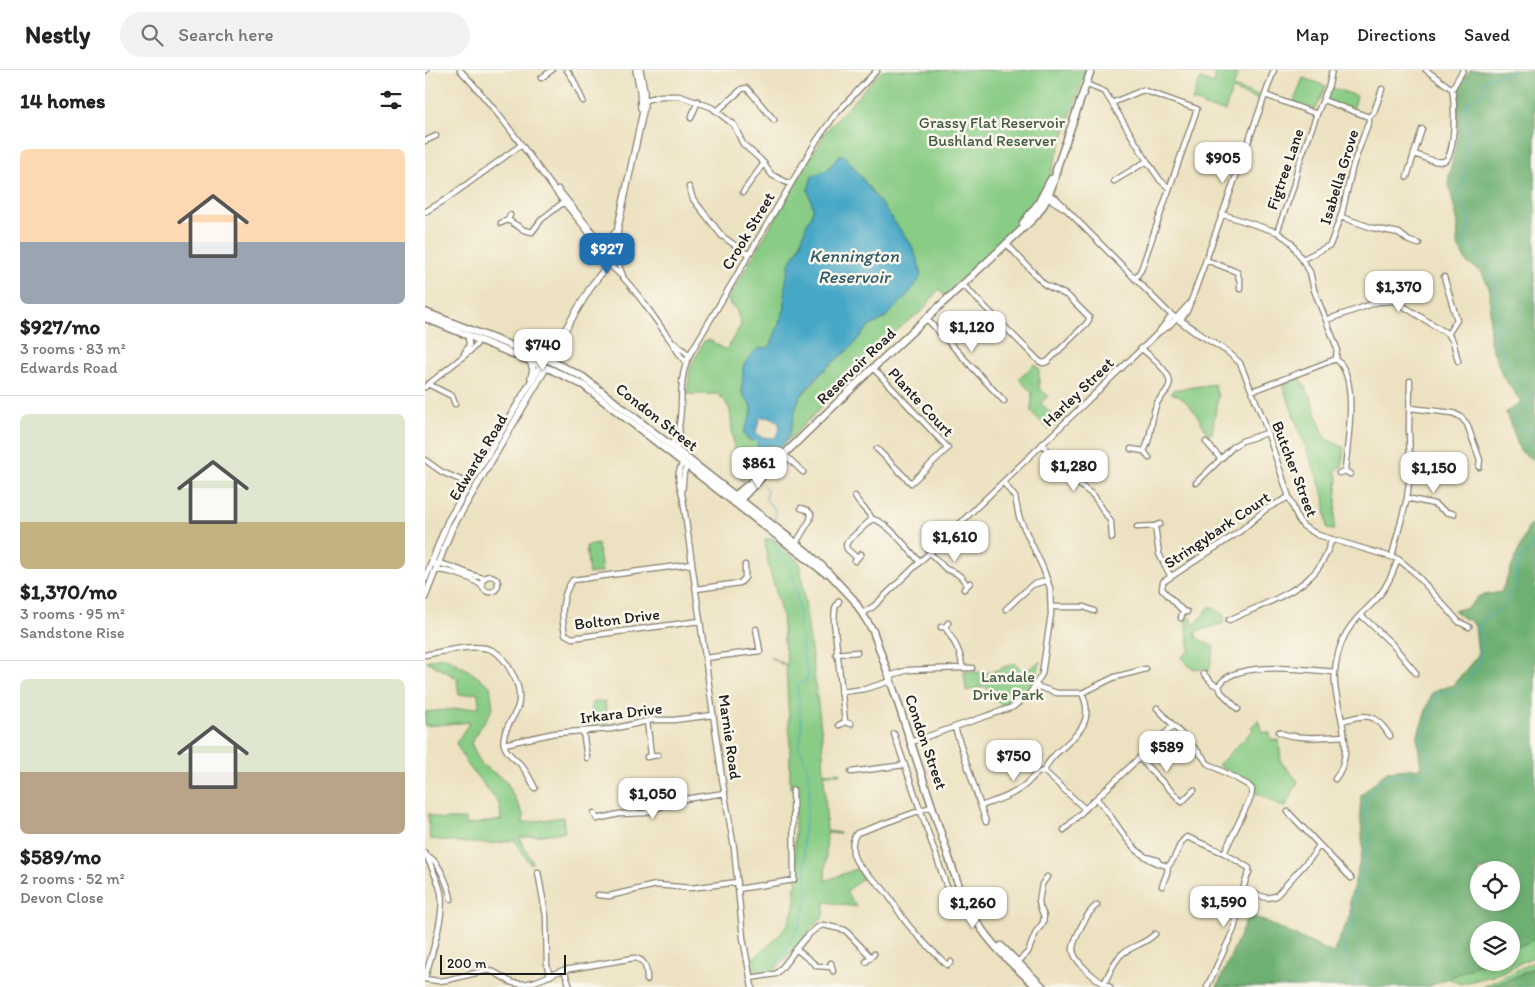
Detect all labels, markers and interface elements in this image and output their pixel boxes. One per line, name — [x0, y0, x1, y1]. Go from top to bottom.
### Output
search box — [120, 12, 470, 57]
text: Nestly — [25, 20, 90, 49]
icon: search — [138, 21, 166, 49]
text: Search here — [178, 23, 274, 46]
text: Map — [1296, 24, 1329, 46]
text: Directions — [1357, 24, 1436, 46]
text: Saved — [1464, 24, 1510, 46]
icon: filters — [377, 86, 405, 114]
text: 14 homes — [20, 88, 105, 113]
park label: Grassy Flat Reservoir Bushland Reserver — [919, 113, 1066, 150]
street label: Figtree Lane — [1262, 126, 1308, 212]
street label: Isabella Grove — [1316, 127, 1362, 227]
pin: $905 — [1193, 142, 1253, 184]
text: $905 — [1206, 148, 1240, 167]
icon: home — [168, 181, 258, 271]
street label: Crook Street — [717, 189, 779, 273]
pin: $927 — [577, 232, 637, 275]
text: $927 — [591, 239, 623, 258]
water label: Kennington Reservoir — [809, 245, 900, 288]
pin: $1,370 — [1358, 270, 1440, 313]
text: $1,370 — [1376, 277, 1422, 296]
pin: $1,120 — [931, 310, 1013, 353]
text: $927/mo — [20, 314, 100, 339]
text: $1,120 — [949, 317, 995, 336]
street label: Reservoir Road — [813, 323, 900, 408]
pin: $740 — [513, 328, 573, 371]
text: $740 — [525, 335, 561, 354]
text: 3 rooms · 83 m² — [20, 339, 126, 358]
street label: Harley Street — [1039, 353, 1117, 431]
text: Edwards Road — [20, 358, 118, 377]
street label: Plante Court — [884, 364, 958, 440]
street label: Condon Street — [612, 379, 702, 455]
street label: Edwards Road — [445, 410, 511, 504]
street label: Butcher Street — [1268, 418, 1322, 520]
pin: $861 — [729, 446, 789, 489]
icon: home — [168, 447, 258, 537]
pin: $1,280 — [1033, 450, 1115, 492]
pin: $1,150 — [1393, 452, 1475, 494]
text: $861 — [743, 453, 775, 472]
text: $1,280 — [1051, 456, 1097, 475]
text: $1,150 — [1411, 458, 1457, 477]
street label: Stringybark Court — [1160, 487, 1274, 573]
pin: $1,610 — [914, 520, 996, 563]
text: $1,610 — [932, 527, 978, 546]
text: $1,370/mo — [20, 579, 117, 604]
text: 3 rooms · 95 m² — [20, 604, 125, 623]
street label: Bolton Drive — [573, 604, 661, 634]
text: Sandstone Rise — [20, 623, 125, 642]
park label: Landale Drive Park — [972, 667, 1045, 704]
street label: Condon Street — [901, 692, 951, 792]
street label: Marnie Road — [715, 693, 745, 781]
street label: Irkara Drive — [579, 699, 663, 727]
icon: home — [168, 712, 258, 802]
pin: $589 — [1137, 730, 1197, 773]
text: $589 — [1150, 737, 1184, 756]
pin: $750 — [984, 740, 1044, 782]
text: $750 — [997, 746, 1031, 765]
pin: $1,050 — [612, 778, 694, 820]
text: $1,050 — [629, 784, 677, 803]
text: $589/mo — [20, 844, 101, 869]
map controls — [1470, 861, 1520, 971]
button: locate — [1470, 861, 1520, 911]
text: 2 rooms · 52 m² — [20, 869, 125, 888]
pin: $1,260 — [932, 886, 1014, 929]
pin: $1,590 — [1183, 886, 1265, 928]
text: Devon Close — [20, 888, 104, 907]
text: $1,590 — [1201, 892, 1247, 911]
text: $1,260 — [950, 893, 996, 912]
button: layers — [1470, 921, 1520, 971]
scale bar — [440, 952, 566, 975]
text: 200 m — [447, 955, 487, 972]

